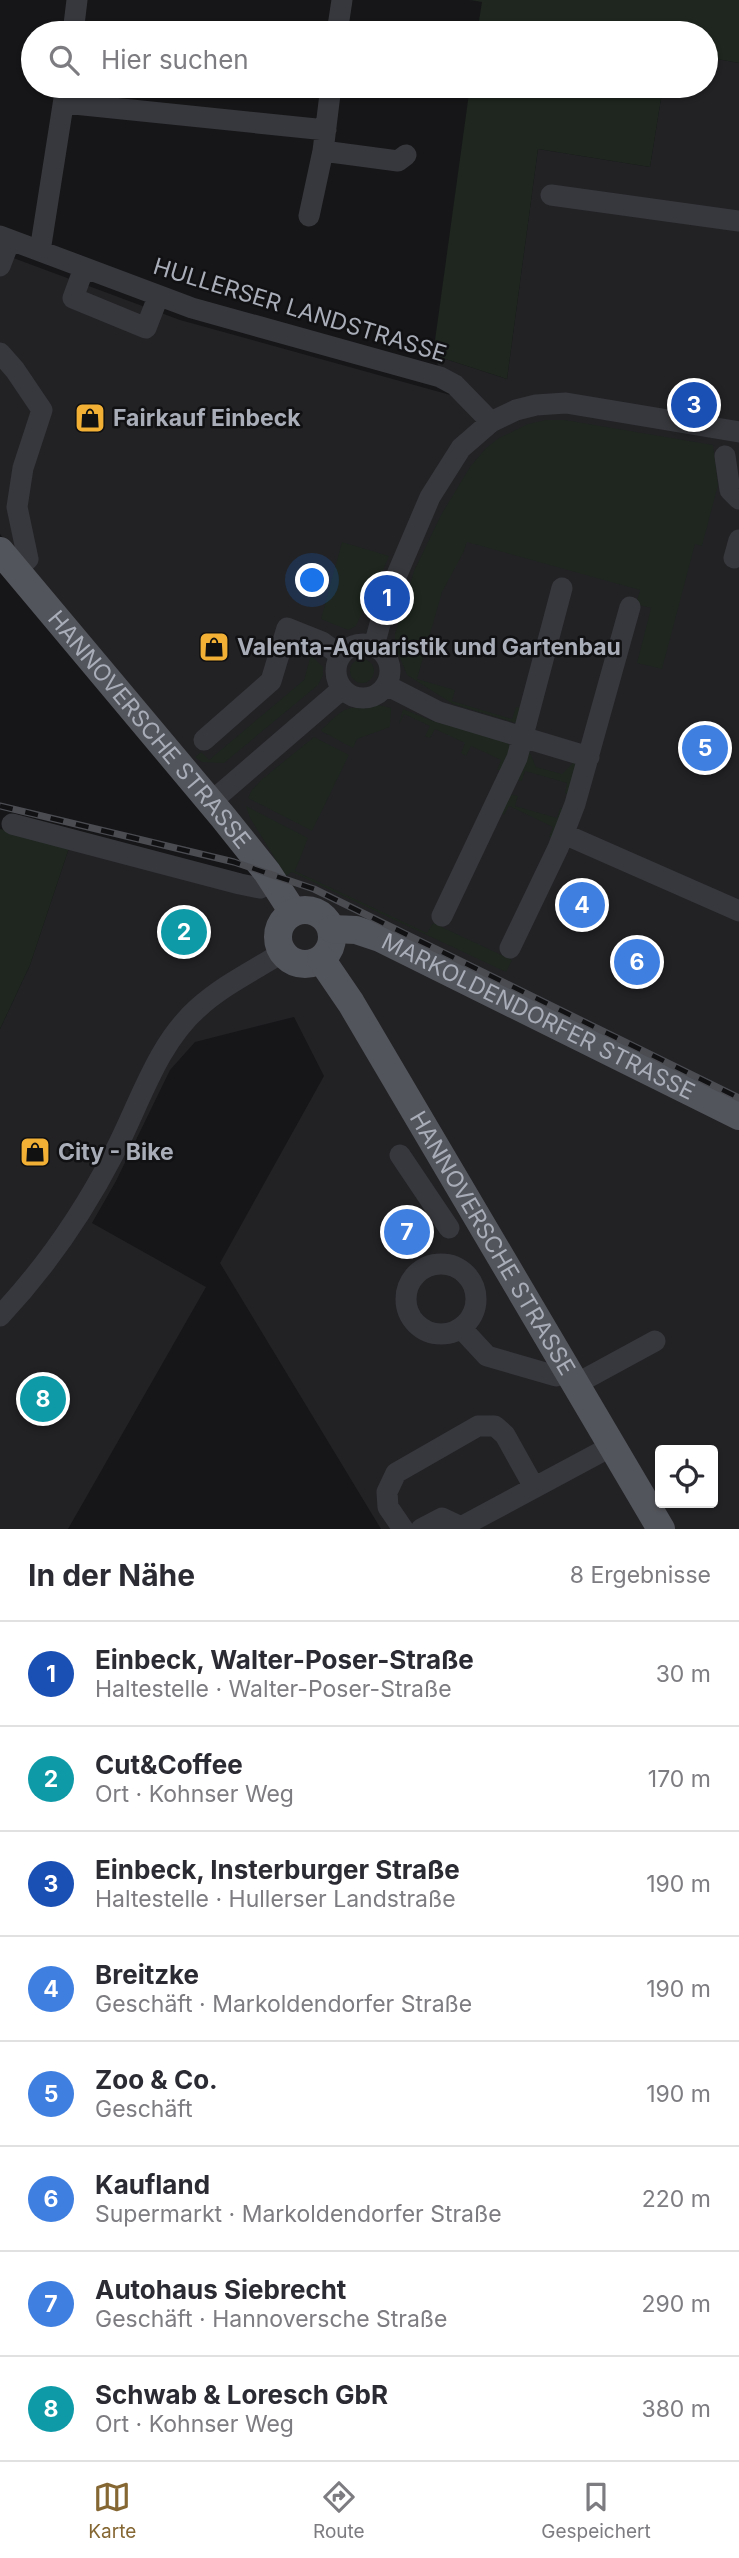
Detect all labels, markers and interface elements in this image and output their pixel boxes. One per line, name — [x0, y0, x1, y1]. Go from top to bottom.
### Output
search box — [21, 21, 718, 98]
icon: search — [45, 41, 83, 79]
text: Hier suchen — [101, 44, 249, 75]
street label: HULLERSER LANDSTRASSE — [150, 252, 450, 368]
pin: 3 — [671, 379, 717, 431]
shop icon: Fairkauf Einbeck — [73, 401, 107, 435]
place label: Fairkauf Einbeck — [113, 404, 301, 432]
your location — [295, 563, 329, 597]
pin: 1 — [364, 572, 410, 624]
street label: HANNOVERSCHE STRASSE — [42, 605, 257, 854]
shop icon: Valenta-Aquaristik und Gartenbau — [197, 630, 231, 664]
place label: Valenta-Aquaristik und Gartenbau — [237, 633, 621, 661]
pin: 5 — [682, 722, 728, 774]
pin: 4 — [559, 879, 605, 931]
pin: 2 — [161, 906, 207, 958]
street label: MARKOLDENDORFER STRASSE — [377, 927, 699, 1106]
pin: 6 — [614, 936, 660, 988]
street label: HANNOVERSCHE STRASSE — [404, 1106, 581, 1380]
shop icon: City - Bike — [18, 1135, 52, 1169]
place label: City - Bike — [58, 1138, 174, 1166]
pin: 7 — [384, 1206, 430, 1258]
pin: 8 — [20, 1373, 66, 1425]
map controls — [655, 1445, 718, 1508]
button: locate — [655, 1445, 718, 1508]
text: In der Nähe — [28, 1557, 195, 1593]
text: 8 Ergebnisse — [570, 1561, 711, 1589]
text: Einbeck, Walter-Poser-Straße — [95, 1644, 474, 1675]
text: 1 — [46, 1660, 56, 1688]
text: 30 m — [656, 1660, 711, 1688]
text: Haltestelle · Walter-Poser-Straße — [95, 1675, 452, 1703]
text: Cut&Coffee — [95, 1749, 243, 1780]
text: 2 — [44, 1765, 58, 1793]
text: 170 m — [648, 1765, 711, 1793]
text: Ort · Kohnser Weg — [95, 1780, 294, 1808]
text: Einbeck, Insterburger Straße — [95, 1854, 460, 1885]
text: 3 — [44, 1870, 58, 1898]
text: 190 m — [646, 1870, 711, 1898]
text: Haltestelle · Hullerser Landstraße — [95, 1885, 456, 1913]
text: Breitzke — [95, 1959, 199, 1990]
text: 4 — [43, 1975, 59, 2003]
text: 190 m — [646, 1975, 711, 2003]
text: Geschäft · Markoldendorfer Straße — [95, 1990, 472, 2018]
text: Zoo & Co. — [95, 2064, 218, 2095]
text: 5 — [44, 2080, 58, 2108]
text: 190 m — [646, 2080, 711, 2108]
text: Geschäft — [95, 2095, 193, 2123]
text: Kaufland — [95, 2169, 210, 2200]
text: 6 — [44, 2185, 58, 2213]
text: 220 m — [642, 2185, 711, 2213]
text: Supermarkt · Markoldendorfer Straße — [95, 2200, 502, 2228]
text: Autohaus Siebrecht — [95, 2274, 346, 2305]
text: 7 — [44, 2290, 58, 2318]
text: 290 m — [642, 2290, 711, 2318]
text: Geschäft · Hannoversche Straße — [95, 2305, 447, 2333]
text: Schwab & Loresch GbR — [95, 2379, 388, 2410]
text: 8 — [44, 2395, 58, 2423]
text: 380 m — [641, 2395, 711, 2423]
text: Ort · Kohnser Weg — [95, 2410, 294, 2438]
tab: Karte — [88, 2478, 136, 2543]
tab: Route — [313, 2478, 365, 2543]
tab: Gespeichert — [541, 2478, 651, 2543]

